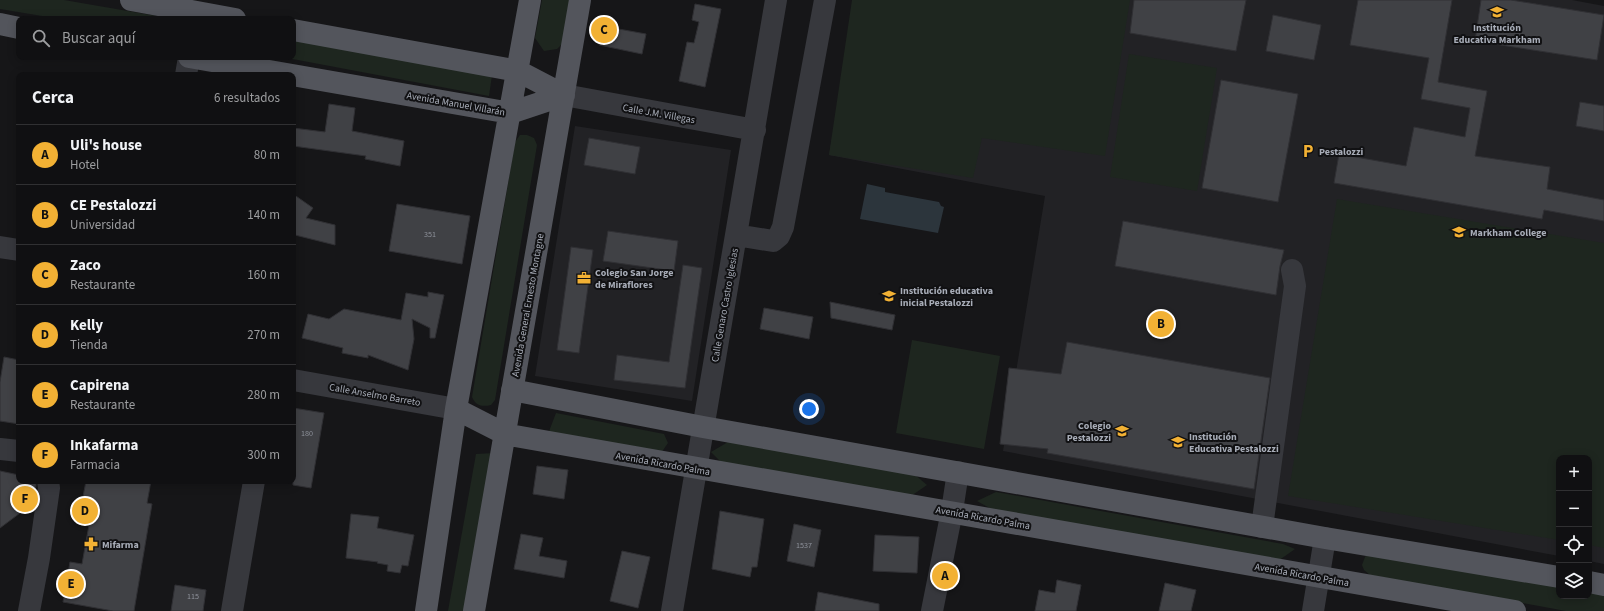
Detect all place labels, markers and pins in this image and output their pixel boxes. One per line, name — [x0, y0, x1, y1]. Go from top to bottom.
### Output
school or university icon: Institución Educativa Markham — [1489, 4, 1505, 20]
pin: C — [591, 15, 617, 45]
place label: Institución Educativa Markham — [1453, 21, 1541, 47]
parking icon: Pestalozzi — [1300, 143, 1316, 159]
place label: Pestalozzi — [1319, 145, 1364, 159]
school or university icon: Markham College — [1451, 224, 1467, 240]
place label: Markham College — [1470, 226, 1546, 240]
place label: Colegio San Jorge de Miraflores — [595, 266, 673, 292]
office icon: Colegio San Jorge de Miraflores — [576, 270, 592, 286]
place label: Institución educativa inicial Pestalozzi — [900, 284, 993, 310]
school or university icon: Institución educativa inicial Pestalozzi — [881, 288, 897, 304]
pin: B — [1148, 309, 1174, 339]
place label: Colegio Pestalozzi — [1067, 419, 1111, 445]
school or university icon: Colegio Pestalozzi — [1114, 423, 1130, 439]
place label: Institución Educativa Pestalozzi — [1189, 430, 1279, 456]
school or university icon: Institución Educativa Pestalozzi — [1170, 434, 1186, 450]
pin: F — [12, 484, 38, 514]
pin: D — [72, 496, 98, 526]
pharmacy icon: Mifarma — [83, 536, 99, 552]
place label: Mifarma — [102, 538, 139, 552]
pin: A — [932, 561, 958, 591]
pin: E — [58, 569, 84, 599]

